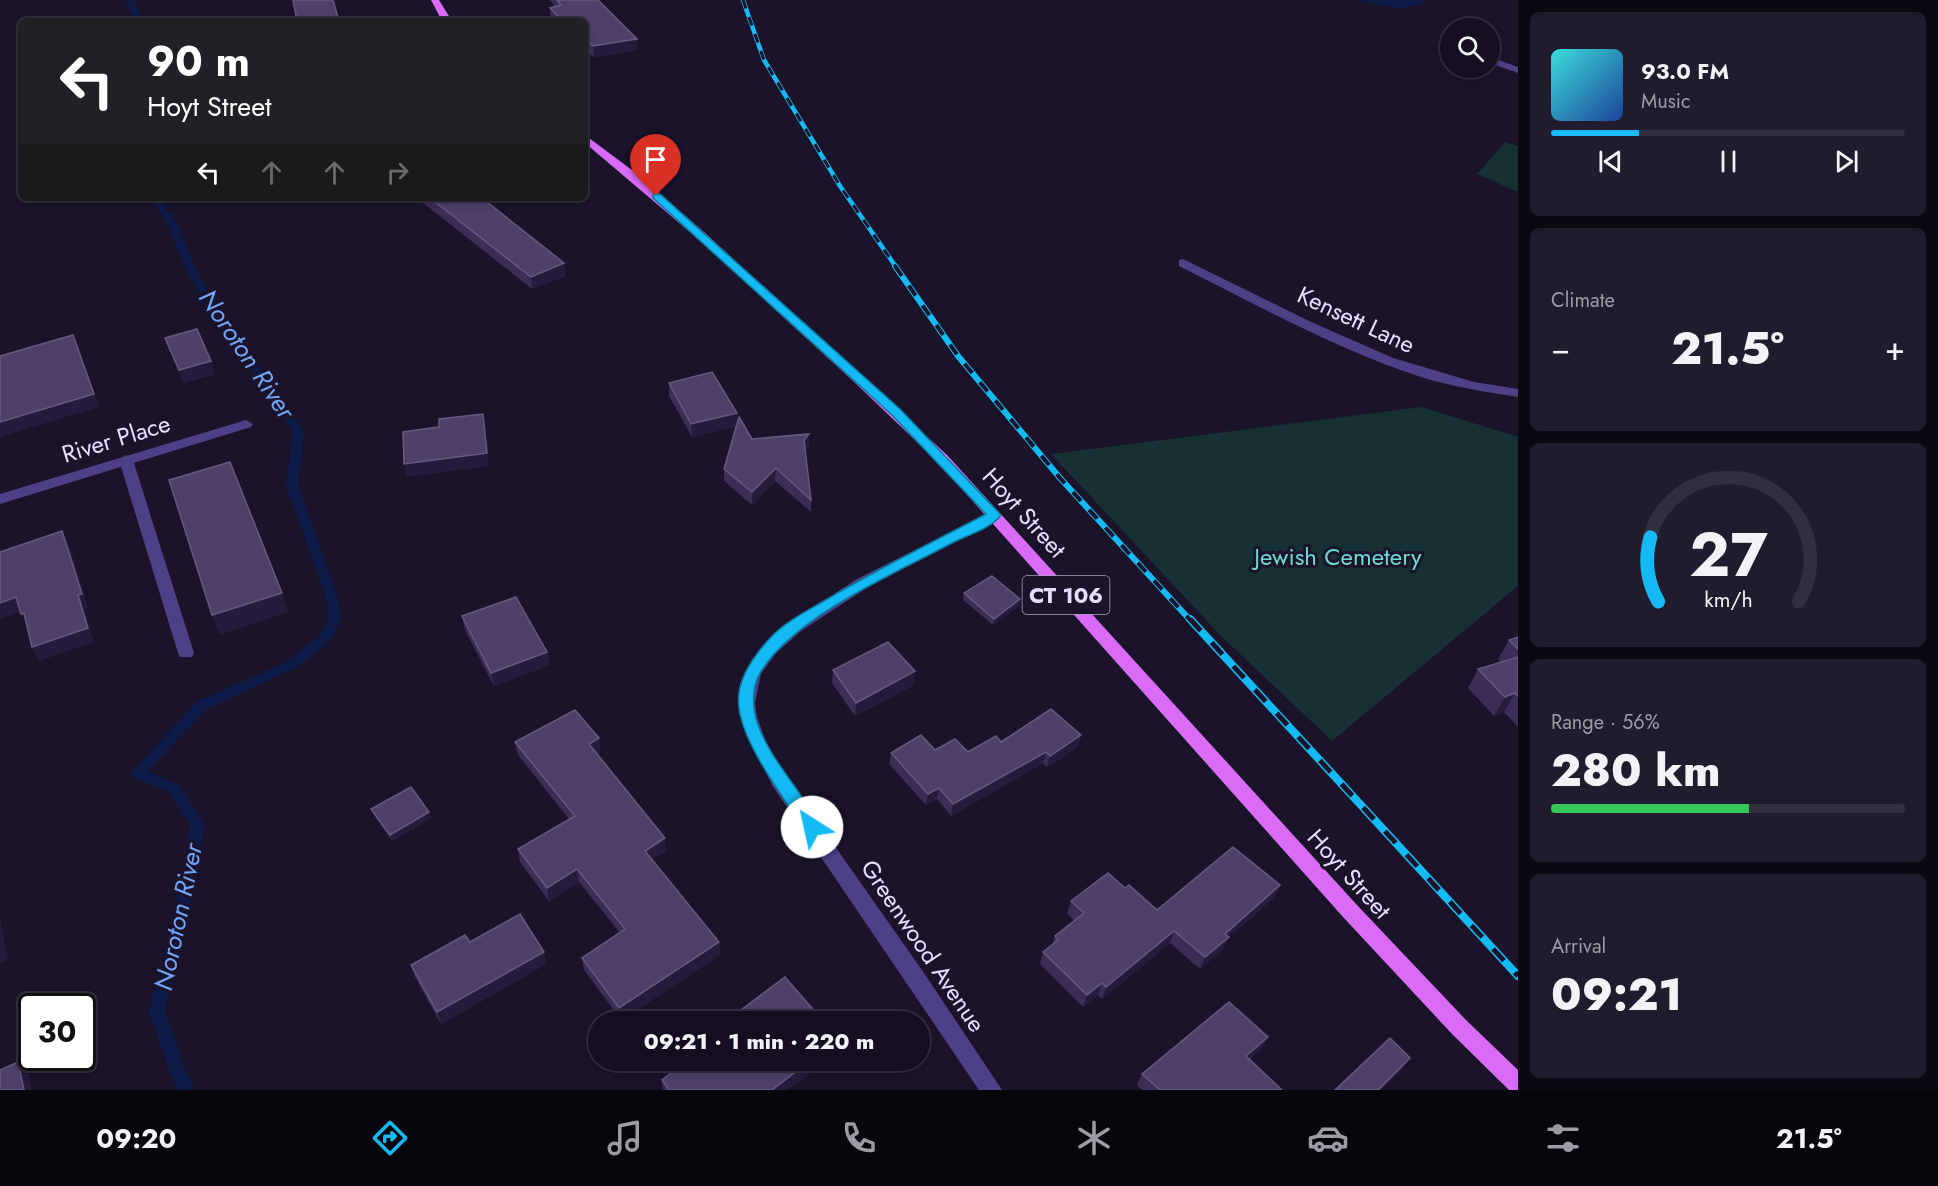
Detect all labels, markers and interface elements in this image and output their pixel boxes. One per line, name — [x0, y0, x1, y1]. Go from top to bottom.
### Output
map controls — [1440, 18, 1500, 78]
button: search — [1440, 18, 1500, 78]
text: 90 m — [147, 31, 250, 92]
icon: left — [48, 42, 126, 120]
text: 93.0 FM — [1641, 55, 1729, 87]
text: Hoyt Street — [147, 87, 272, 126]
text: Music — [1641, 87, 1691, 116]
pin — [630, 134, 681, 196]
icon: arrive — [639, 143, 672, 176]
icon: previous — [1594, 145, 1627, 178]
icon: pause — [1712, 145, 1745, 178]
icon: next — [1830, 145, 1863, 178]
icon: left — [192, 156, 225, 189]
icon: ahead — [255, 156, 288, 189]
icon: ahead — [318, 156, 351, 189]
icon: right — [381, 156, 414, 189]
street label: Kensett Lane — [1292, 277, 1421, 362]
water label: Noroton River — [189, 281, 305, 428]
text: Climate — [1551, 286, 1615, 315]
text: 21.5° — [1671, 316, 1784, 381]
text: − — [1551, 325, 1570, 372]
text: + — [1885, 325, 1905, 372]
street label: River Place — [57, 405, 174, 472]
street label: Hoyt Street — [974, 460, 1075, 566]
text: 27 — [1689, 509, 1768, 599]
park label: Jewish Cemetery — [1251, 539, 1422, 574]
road number: CT 106 — [1022, 576, 1110, 614]
text: km/h — [1704, 584, 1752, 615]
text: Range · 56% — [1551, 708, 1660, 737]
text: 280 km — [1551, 738, 1720, 803]
position arrow — [780, 795, 844, 859]
street label: Hoyt Street — [1299, 821, 1400, 927]
water label: Noroton River — [144, 839, 212, 994]
street label: Greenwood Avenue — [853, 852, 994, 1039]
text: Arrival — [1551, 932, 1606, 961]
text: 09:21 — [1551, 962, 1682, 1027]
speed limit sign: 30 — [18, 993, 96, 1071]
text: 09:21 · 1 min · 220 m — [644, 1025, 874, 1057]
icon: directions — [369, 1117, 411, 1159]
icon: music — [604, 1117, 646, 1159]
icon: phone — [838, 1117, 880, 1159]
icon: climate — [1073, 1117, 1115, 1159]
icon: car — [1307, 1117, 1349, 1159]
icon: filters — [1542, 1117, 1584, 1159]
text: 09:20 — [96, 1119, 176, 1158]
text: 21.5° — [1776, 1119, 1842, 1158]

